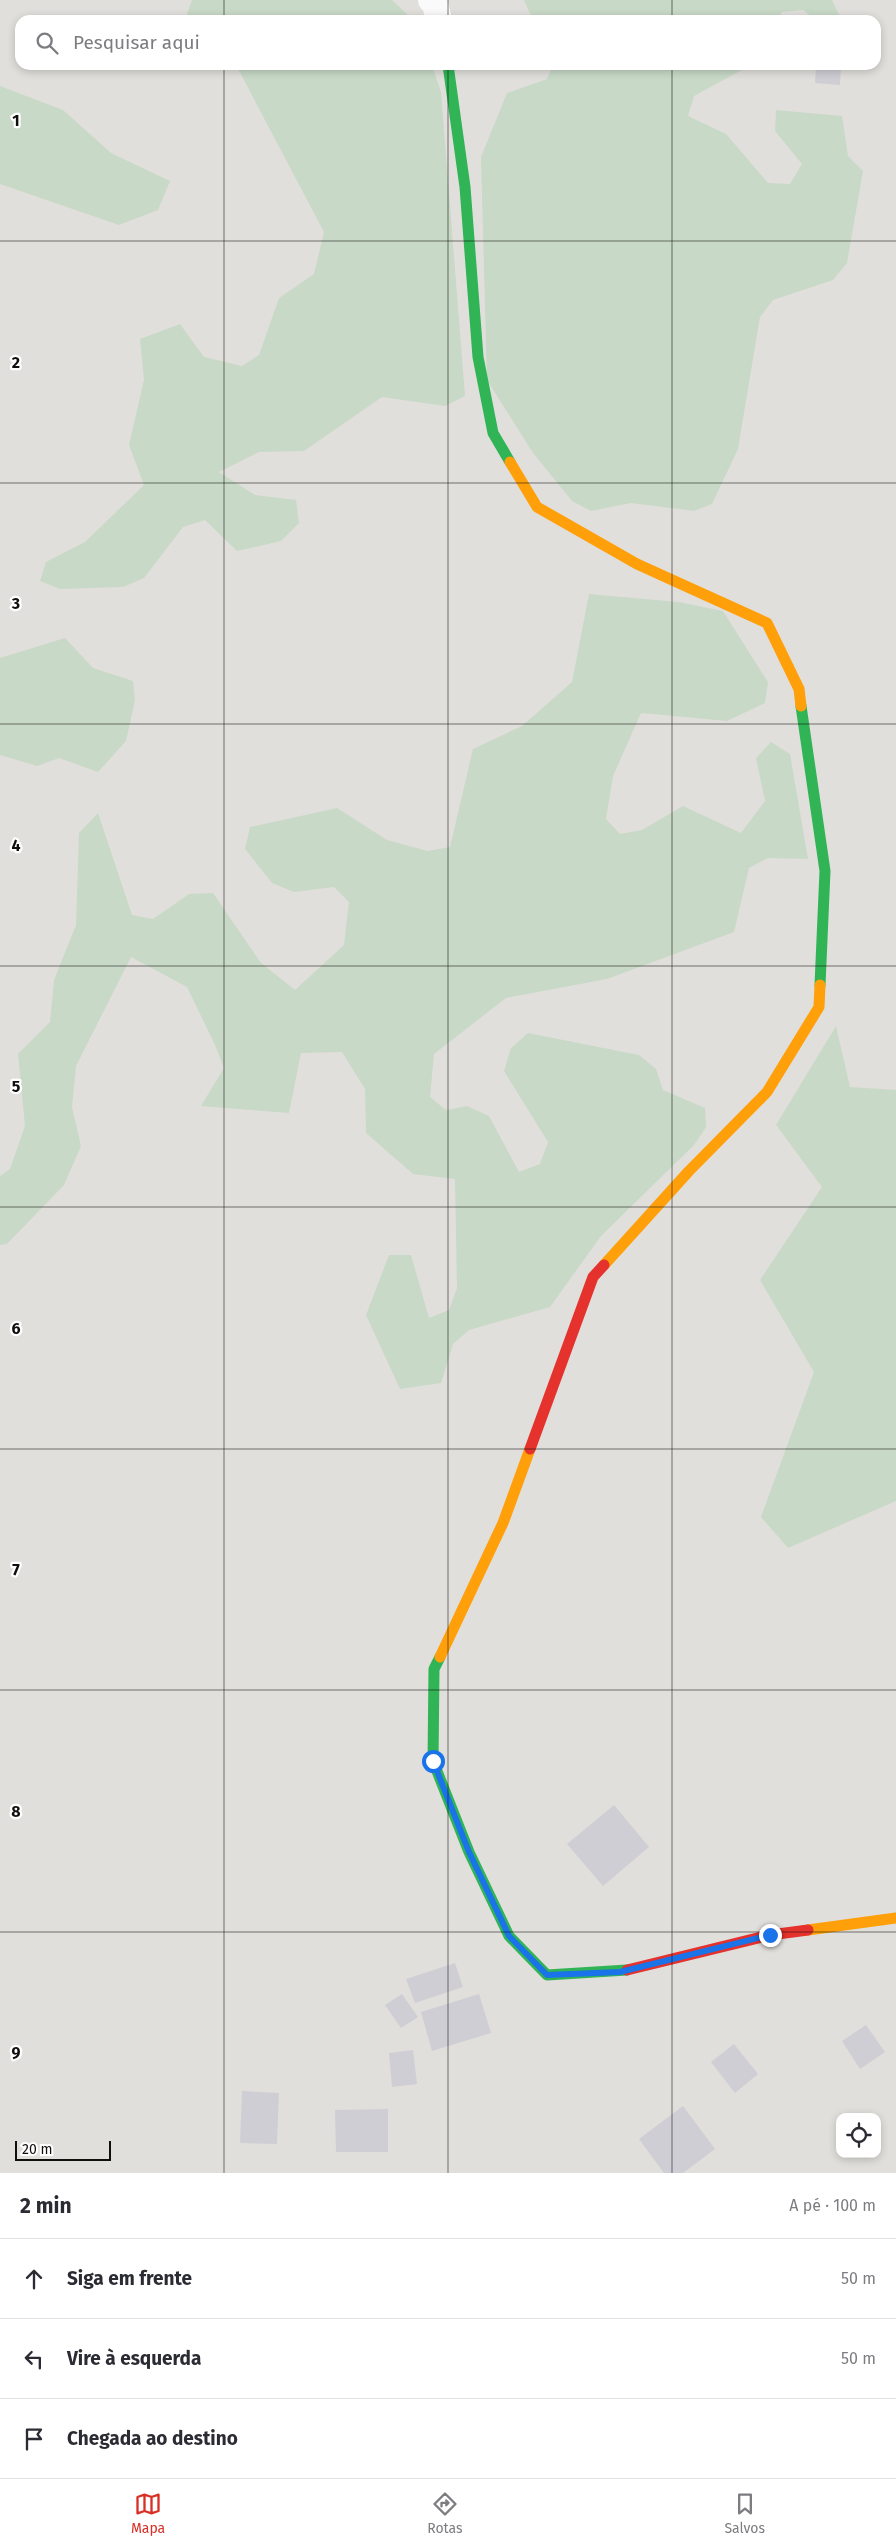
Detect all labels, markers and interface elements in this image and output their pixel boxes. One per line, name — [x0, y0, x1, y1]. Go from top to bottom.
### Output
search box — [15, 15, 881, 70]
icon: search — [33, 29, 61, 57]
text: Pesquisar aqui — [73, 31, 200, 54]
text: 1 — [12, 111, 20, 130]
text: 2 — [12, 353, 20, 372]
text: 3 — [11, 594, 20, 613]
text: 4 — [11, 836, 21, 855]
text: 5 — [12, 1077, 21, 1096]
text: 6 — [11, 1319, 21, 1338]
text: 7 — [12, 1560, 20, 1579]
route start — [422, 1750, 445, 1773]
text: 8 — [11, 1802, 21, 1821]
route end — [759, 1924, 782, 1947]
text: 9 — [12, 2043, 21, 2062]
map controls — [836, 2113, 881, 2158]
button: locate — [836, 2113, 881, 2158]
scale bar — [15, 2138, 111, 2161]
text: 20 m — [22, 2141, 52, 2158]
text: 2 min — [20, 2193, 72, 2219]
text: A pé · 100 m — [789, 2196, 876, 2215]
icon: ahead — [20, 2265, 48, 2293]
text: Siga em frente — [67, 2267, 192, 2290]
text: 50 m — [841, 2269, 876, 2288]
icon: left — [20, 2345, 48, 2373]
text: Vire à esquerda — [67, 2347, 201, 2370]
text: 50 m — [841, 2349, 876, 2368]
icon: arrive — [20, 2425, 48, 2453]
text: Chegada ao destino — [67, 2427, 238, 2450]
tab: Mapa — [131, 2490, 165, 2537]
tab: Rotas — [427, 2490, 463, 2537]
tab: Salvos — [724, 2490, 765, 2537]

